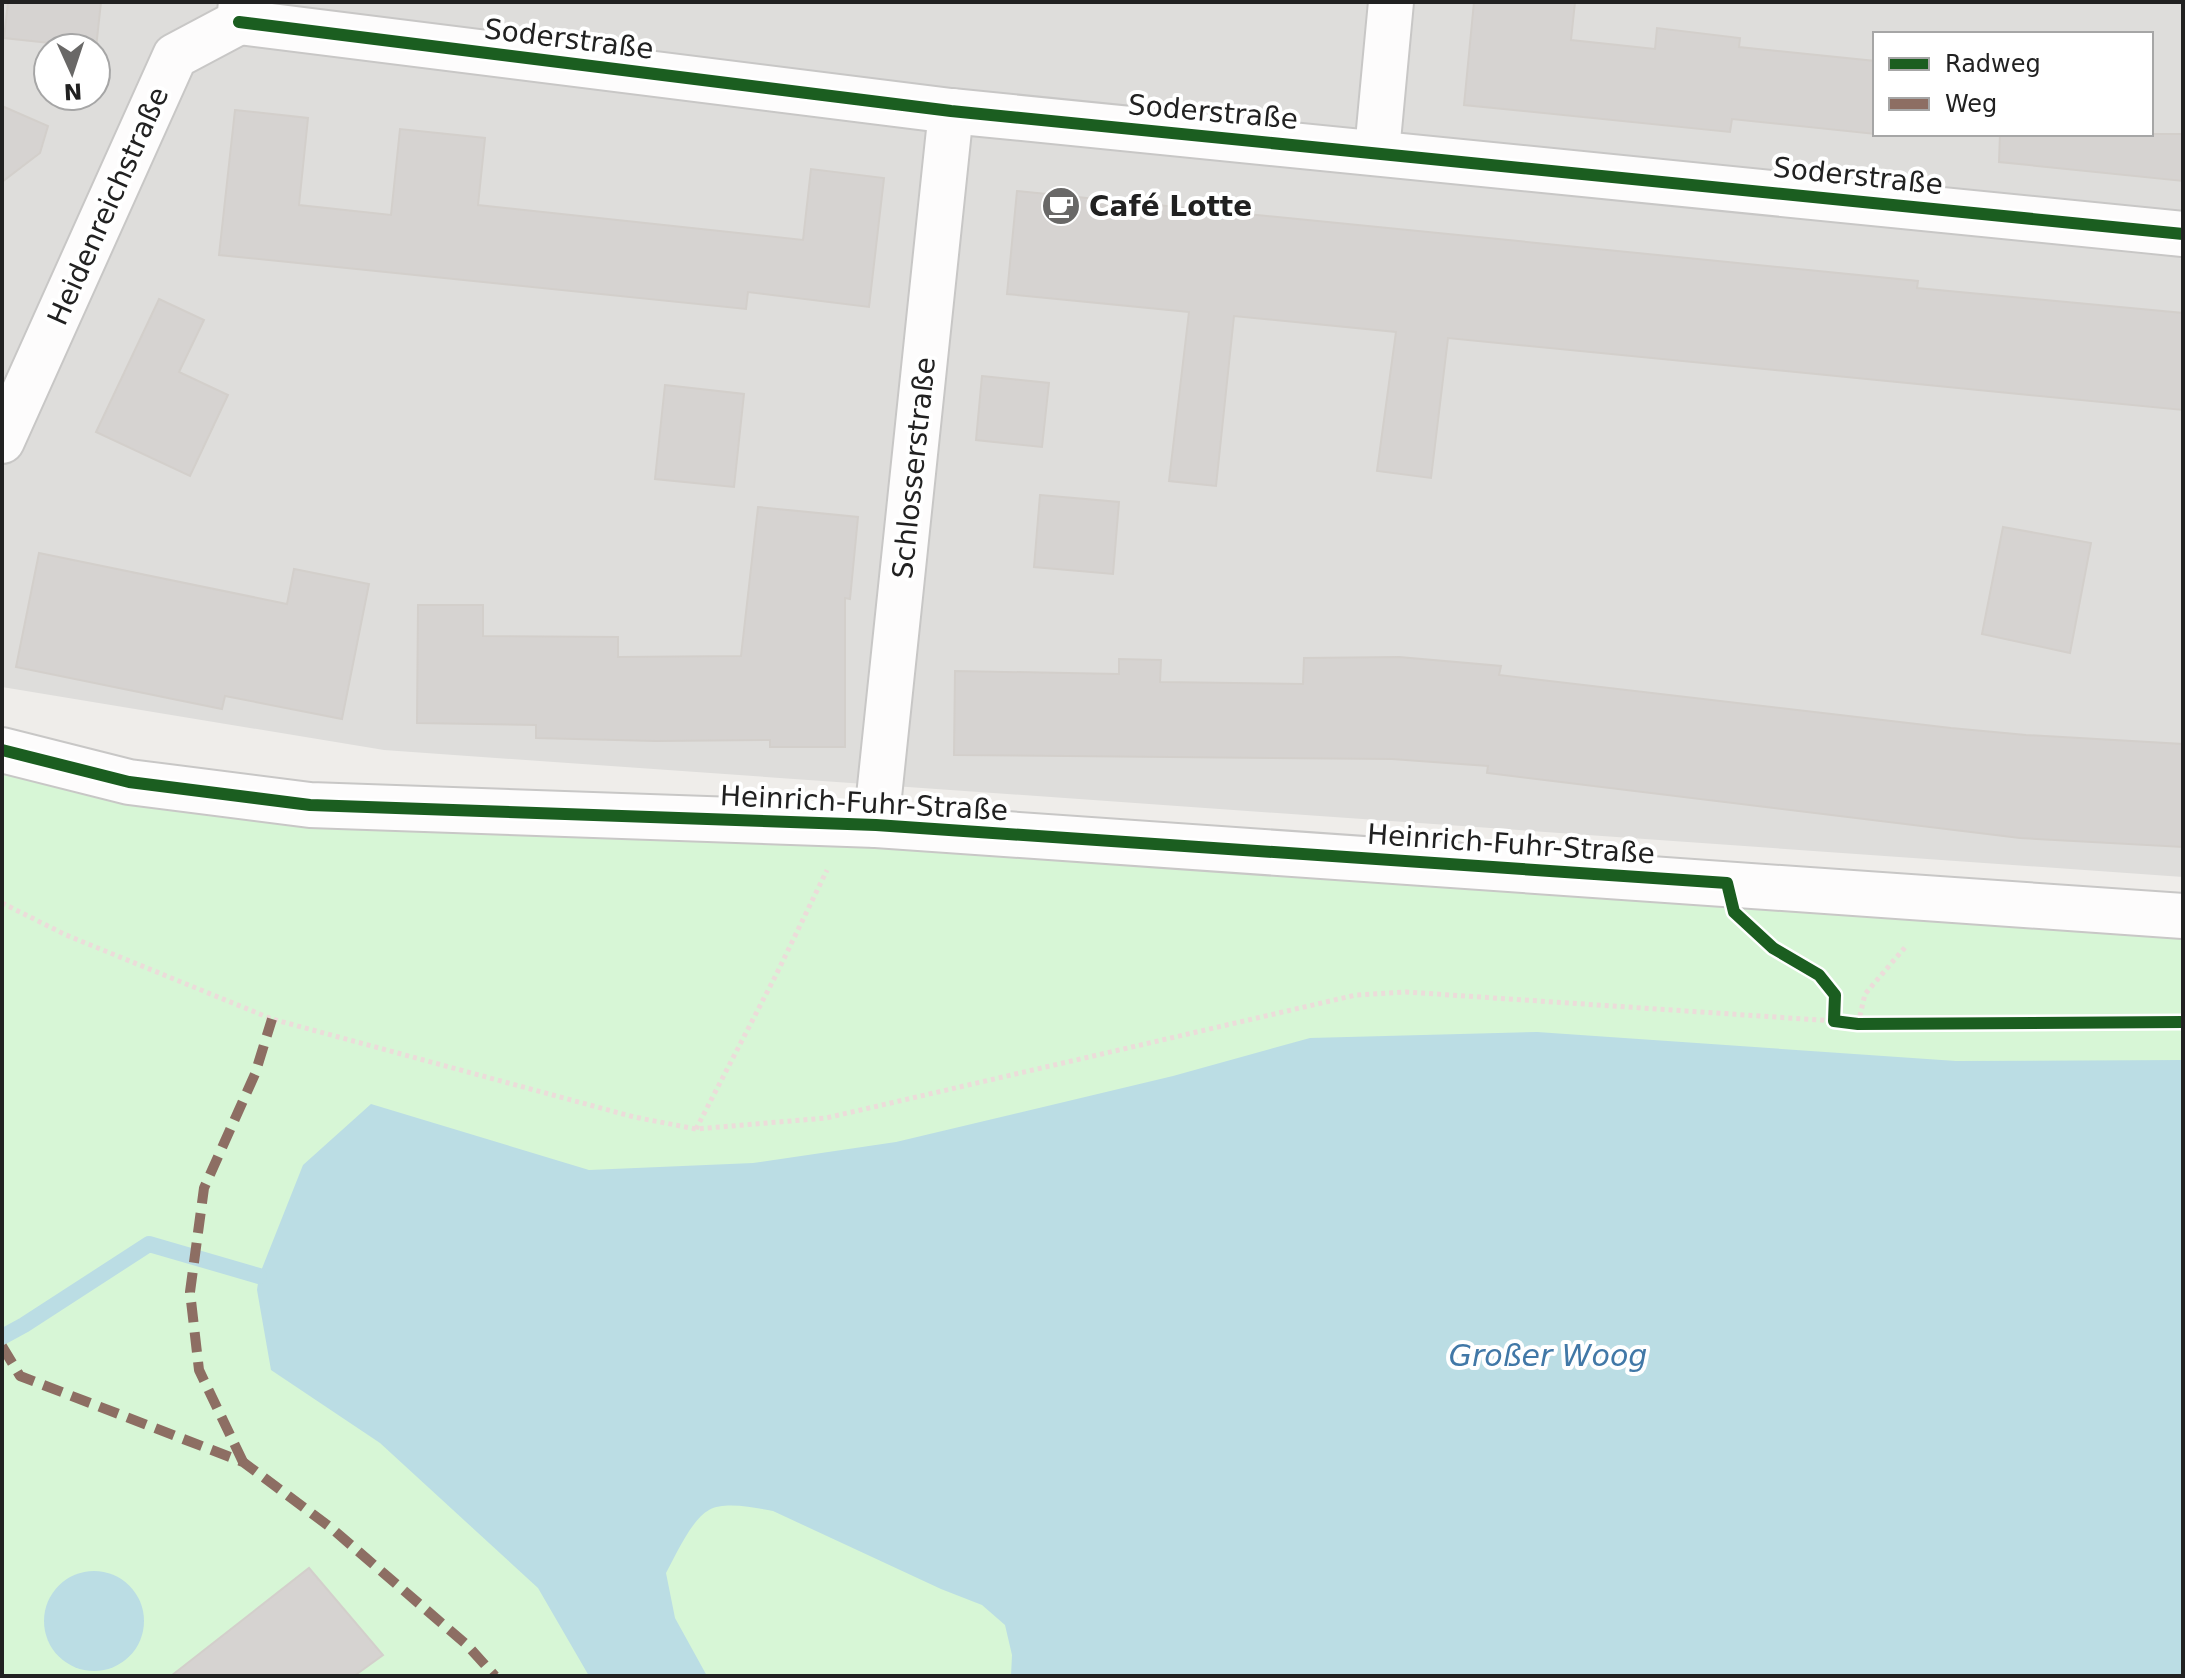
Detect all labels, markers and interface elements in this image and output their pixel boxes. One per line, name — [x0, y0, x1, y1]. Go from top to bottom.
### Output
street label: Soderstraße — [482, 12, 656, 66]
north arrow — [32, 32, 112, 112]
legend — [1873, 32, 2153, 136]
text: Radweg — [1945, 50, 2041, 78]
text: N — [63, 79, 83, 104]
street label: Heidenreichstraße — [41, 82, 175, 330]
street label: Soderstraße — [1127, 88, 1299, 136]
text: Weg — [1945, 90, 1997, 118]
street label: Soderstraße — [1771, 151, 1945, 201]
cafe icon: Café Lotte — [1040, 185, 1082, 227]
place label: Café Lotte — [1089, 190, 1252, 223]
street label: Schlosserstraße — [886, 355, 942, 581]
street label: Heinrich-Fuhr-Straße — [719, 779, 1009, 827]
street label: Heinrich-Fuhr-Straße — [1366, 817, 1656, 871]
water label: Großer Woog — [1449, 1338, 1647, 1373]

